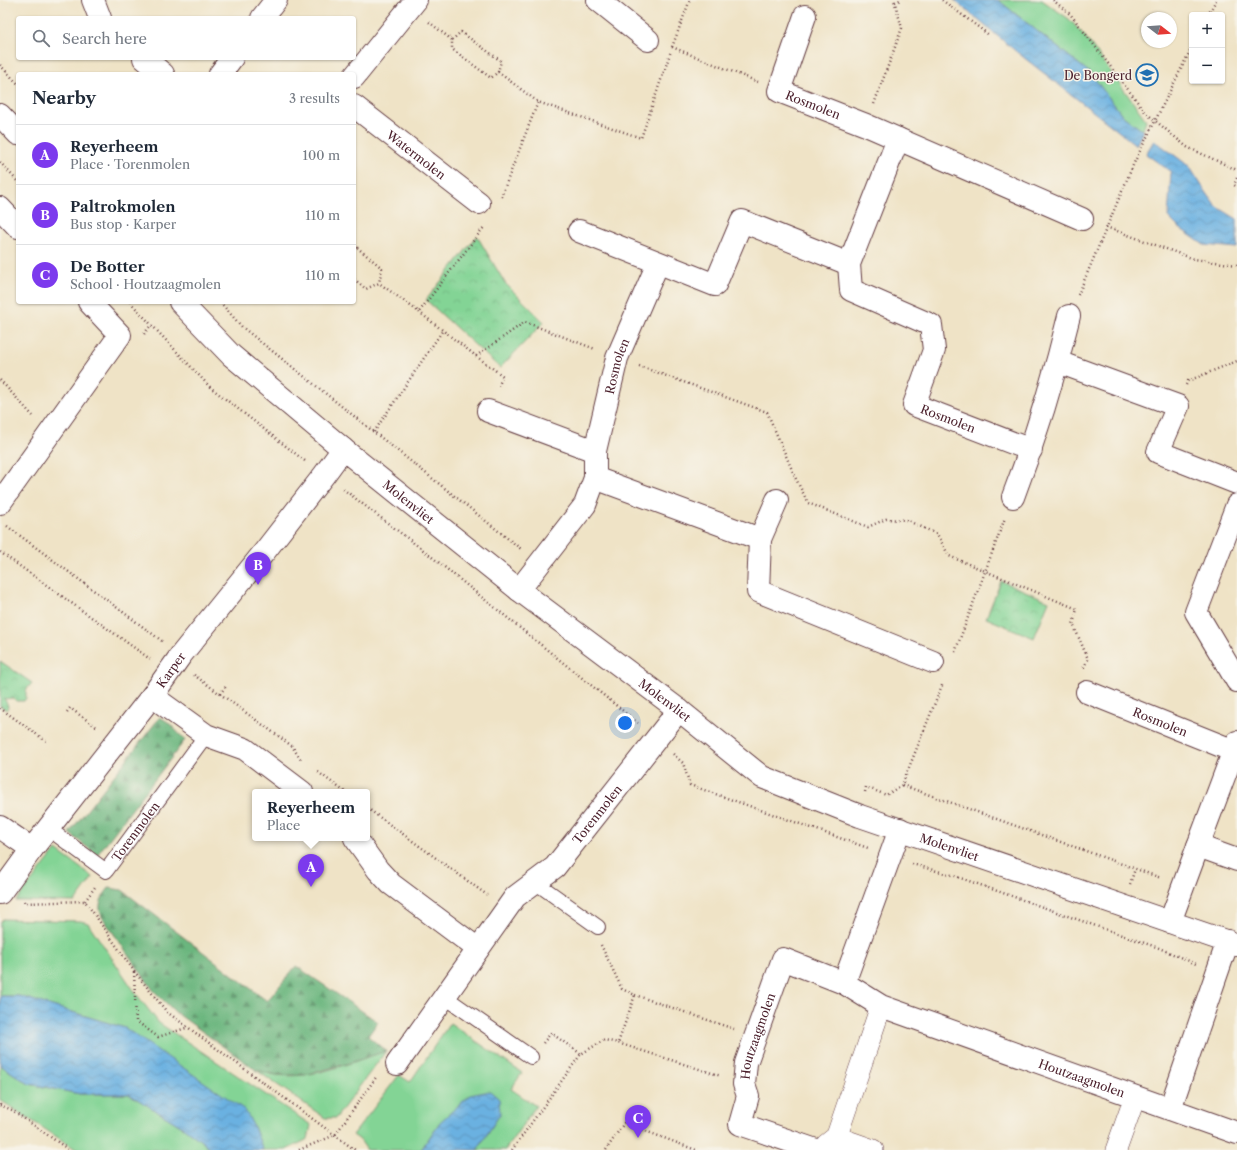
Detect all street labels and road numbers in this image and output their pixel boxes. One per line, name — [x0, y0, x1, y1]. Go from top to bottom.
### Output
street label: Rosmolen — [784, 87, 843, 122]
street label: Watermolen — [383, 126, 449, 182]
street label: Rosmolen — [601, 335, 632, 396]
street label: Rosmolen — [919, 401, 978, 436]
street label: Molenvliet — [380, 477, 438, 527]
street label: Karper — [153, 649, 188, 690]
street label: Molenvliet — [636, 675, 695, 725]
street label: Rosmolen — [1131, 704, 1190, 739]
street label: Torenmolen — [569, 781, 625, 846]
street label: Torenmolen — [108, 798, 162, 864]
street label: Molenvliet — [918, 830, 982, 864]
street label: Houtzaagmolen — [737, 990, 778, 1080]
street label: Houtzaagmolen — [1037, 1055, 1128, 1100]

